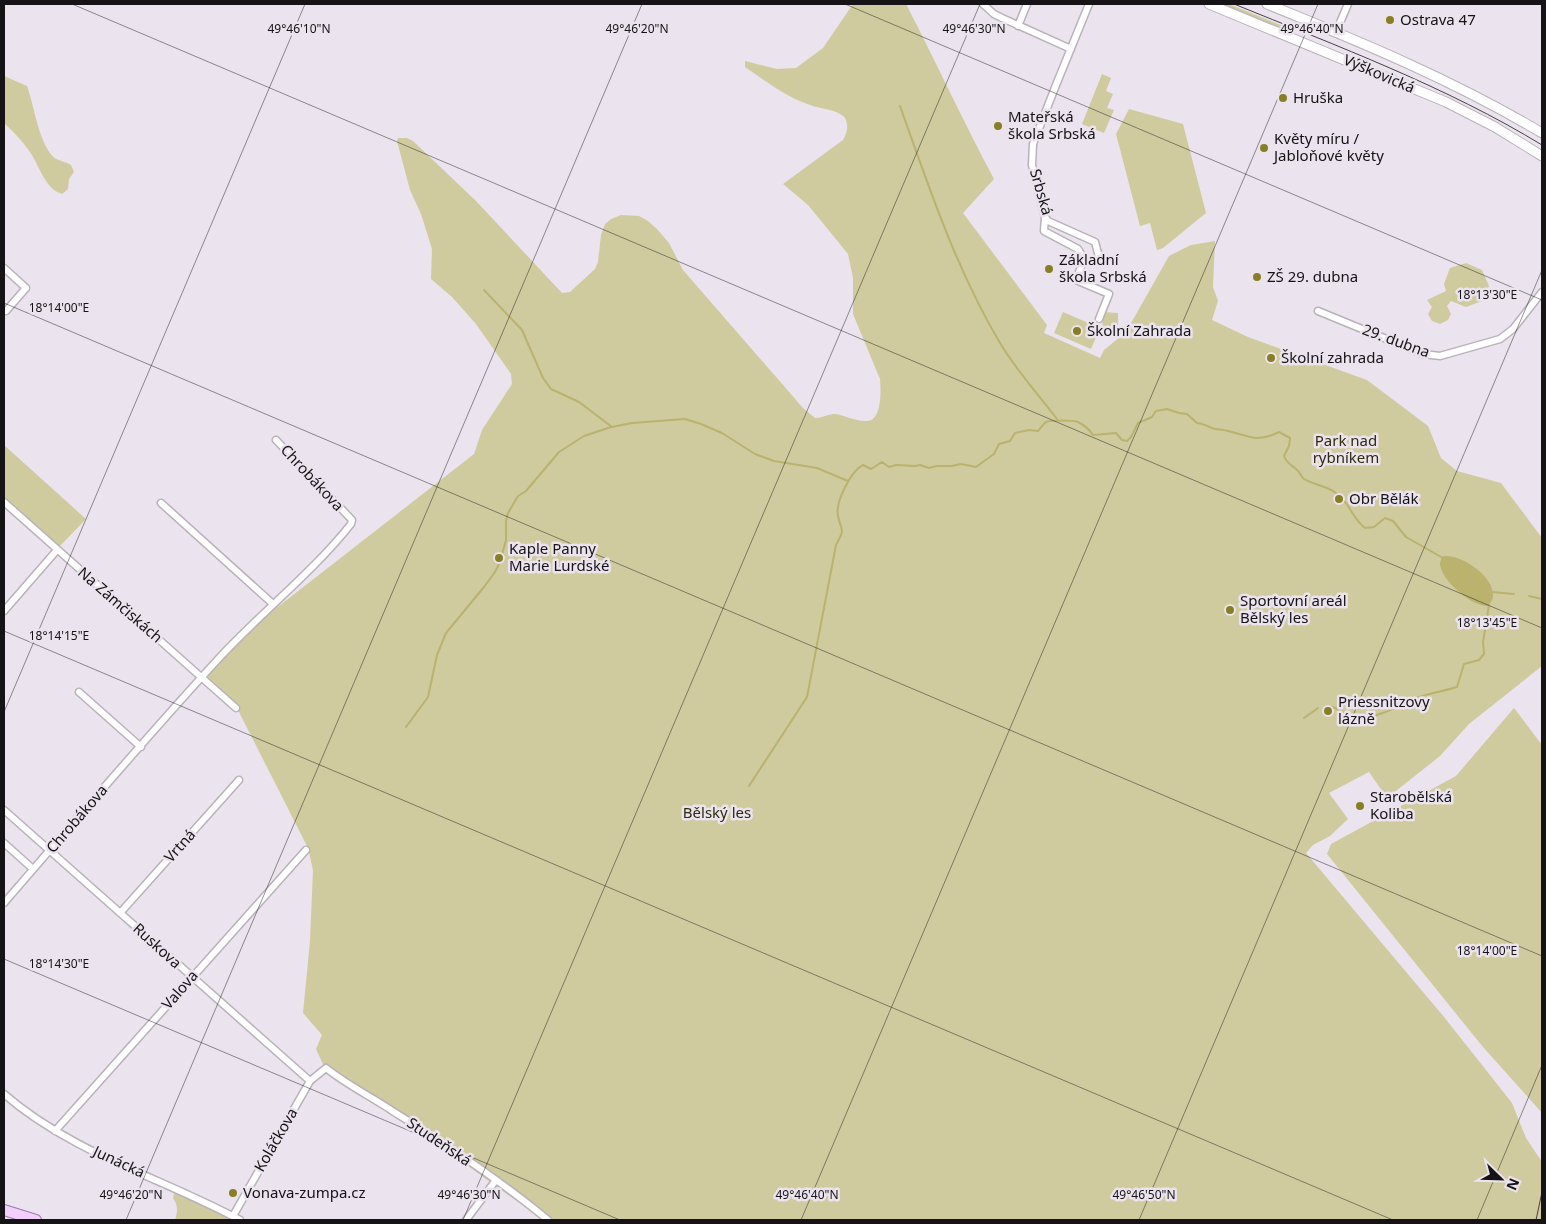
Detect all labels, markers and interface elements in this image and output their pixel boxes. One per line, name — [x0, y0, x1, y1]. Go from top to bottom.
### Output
place label: Ostrava 47 — [1400, 9, 1476, 29]
marker: Ostrava 47 — [1384, 14, 1396, 26]
text: 49°46'10"N — [267, 20, 331, 37]
text: 49°46'20"N — [605, 20, 669, 37]
text: 49°46'30"N — [942, 20, 1006, 37]
text: 49°46'40"N — [1280, 20, 1344, 37]
street label: Výškovická — [1341, 49, 1418, 97]
place label: Hruška — [1293, 87, 1343, 107]
marker: Hruška — [1277, 92, 1289, 104]
place label: Mateřská škola Srbská — [1008, 106, 1096, 143]
marker: Mateřská škola Srbská — [992, 120, 1004, 132]
place label: Květy míru / Jabloňové květy — [1272, 128, 1384, 165]
marker: Květy míru / Jabloňové květy — [1258, 142, 1270, 154]
street label: Srbská — [1026, 166, 1058, 217]
place label: Základní škola Srbská — [1059, 249, 1147, 286]
marker: Základní škola Srbská — [1043, 263, 1055, 275]
place label: ZŠ 29. dubna — [1267, 266, 1358, 286]
marker: ZŠ 29. dubna — [1251, 271, 1263, 283]
text: 18°13'30"E — [1457, 286, 1517, 303]
text: 18°14'00"E — [29, 299, 89, 316]
street label: 29. dubna — [1360, 319, 1433, 362]
place label: Školní Zahrada — [1087, 320, 1191, 340]
marker: Školní Zahrada — [1071, 325, 1083, 337]
place label: Školní zahrada — [1281, 347, 1384, 367]
marker: Školní zahrada — [1265, 352, 1277, 364]
park label: Park nad rybníkem — [1313, 430, 1379, 467]
street label: Chrobákova — [277, 440, 349, 515]
place label: Obr Bělák — [1349, 488, 1419, 508]
marker: Obr Bělák — [1333, 493, 1345, 505]
place label: Kaple Panny Marie Lurdské — [509, 538, 609, 575]
marker: Kaple Panny Marie Lurdské — [493, 552, 505, 564]
street label: Na Zámčiskách — [74, 562, 167, 647]
place label: Sportovní areál Bělský les — [1240, 590, 1347, 627]
marker: Sportovní areál Bělský les — [1224, 604, 1236, 616]
text: 18°13'45"E — [1457, 614, 1517, 631]
text: 18°14'15"E — [29, 627, 89, 644]
place label: Priessnitzovy lázně — [1338, 691, 1430, 728]
marker: Priessnitzovy lázně — [1322, 705, 1334, 717]
street label: Chrobákova — [41, 780, 111, 857]
place label: Starobělská Koliba — [1370, 786, 1452, 823]
marker: Starobělská Koliba — [1354, 800, 1366, 812]
park label: Bělský les — [683, 802, 751, 822]
street label: Vrtná — [159, 824, 199, 866]
street label: Ruskova — [129, 918, 186, 972]
text: 18°14'00"E — [1457, 942, 1517, 959]
text: 18°14'30"E — [29, 955, 89, 972]
street label: Valova — [157, 966, 202, 1013]
street label: Koláčkova — [249, 1104, 301, 1175]
street label: Studeňská — [404, 1112, 476, 1170]
street label: Junácká — [89, 1140, 148, 1182]
north arrow — [1476, 1154, 1526, 1204]
text: N — [1502, 1175, 1524, 1193]
place label: Vonava-zumpa.cz — [243, 1182, 366, 1202]
text: 49°46'20"N — [99, 1186, 163, 1203]
text: 49°46'30"N — [437, 1186, 501, 1203]
text: 49°46'40"N — [775, 1186, 839, 1203]
text: 49°46'50"N — [1112, 1186, 1176, 1203]
marker: Vonava-zumpa.cz — [227, 1187, 239, 1199]

